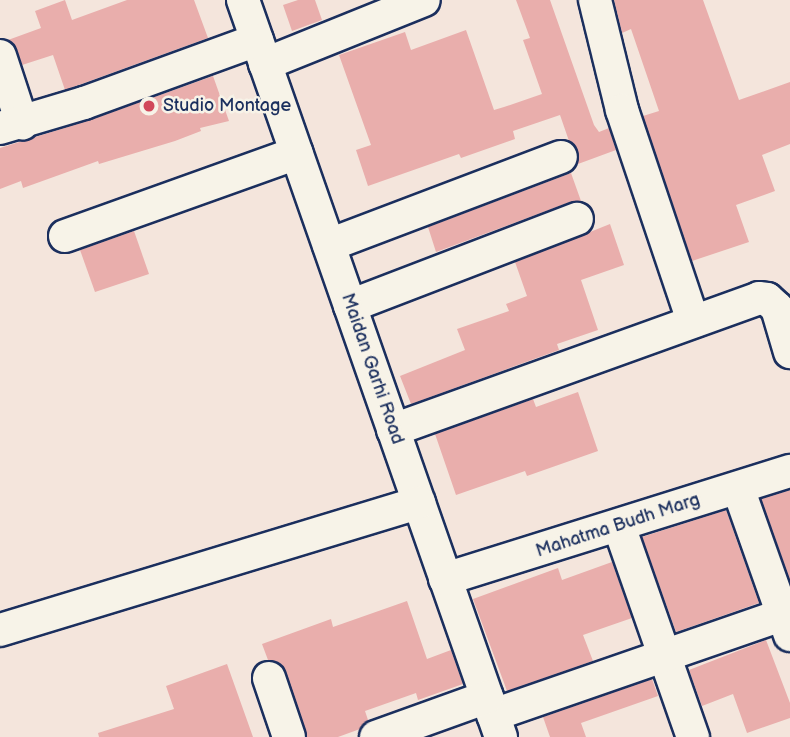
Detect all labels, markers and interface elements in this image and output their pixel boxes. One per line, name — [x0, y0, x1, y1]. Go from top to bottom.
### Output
place label: Studio Montage — [163, 95, 291, 117]
marker: Studio Montage — [141, 98, 157, 114]
street label: Maidan Garhi Road — [336, 291, 408, 447]
street label: Mahatma Budh Marg — [533, 489, 703, 563]

